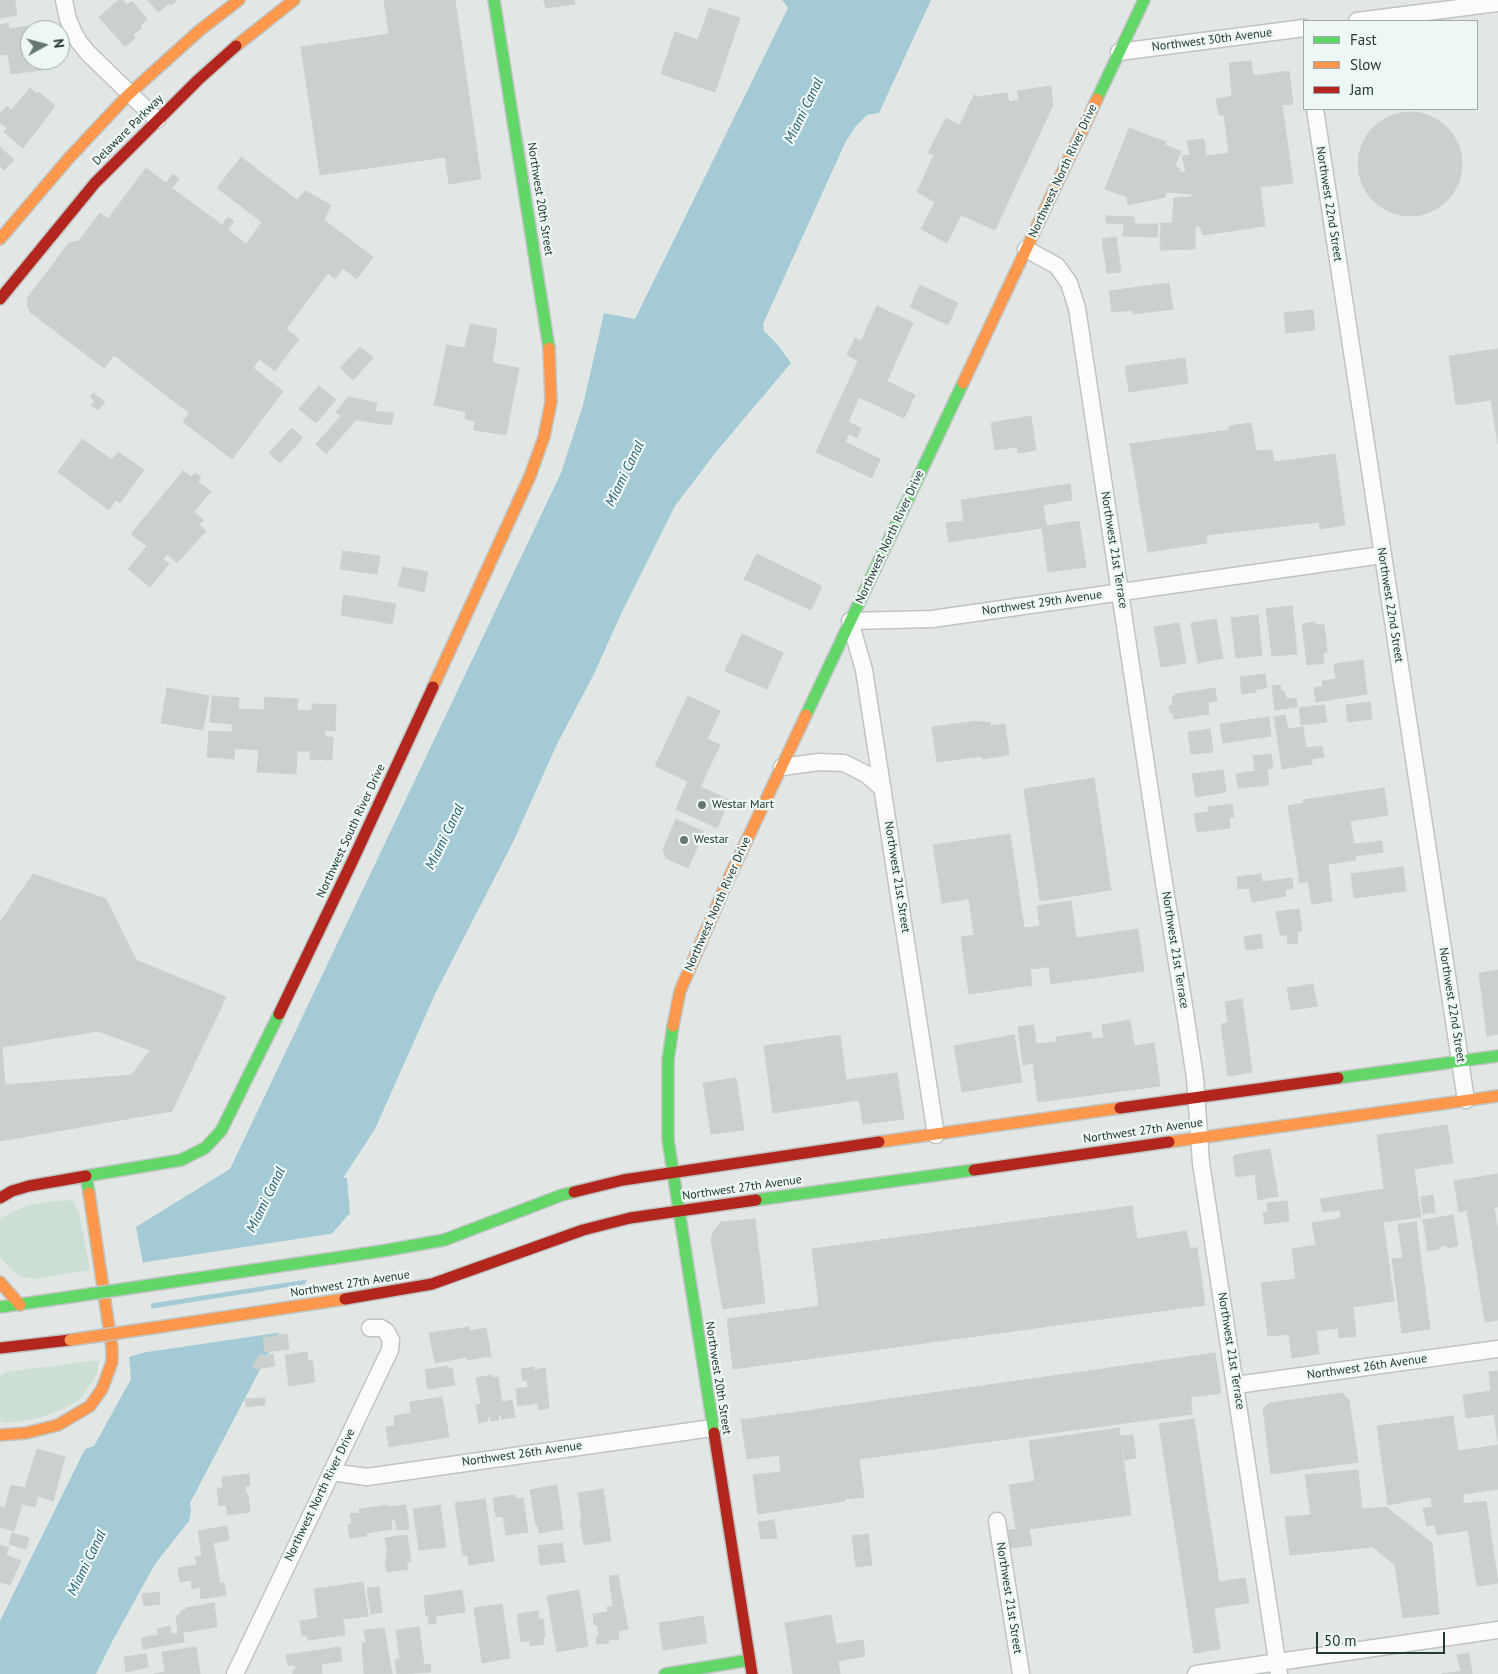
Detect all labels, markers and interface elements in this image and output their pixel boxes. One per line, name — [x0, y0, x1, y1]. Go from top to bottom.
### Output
north arrow — [20, 20, 70, 70]
legend — [1303, 20, 1478, 110]
street label: Northwest 30th Avenue — [1151, 25, 1273, 55]
text: Fast — [1350, 30, 1377, 49]
text: N — [49, 38, 68, 49]
text: Slow — [1350, 55, 1381, 74]
water label: Miami Canal — [781, 75, 827, 147]
text: Jam — [1350, 80, 1374, 99]
street label: Delaware Parkway — [90, 92, 166, 168]
street label: Northwest North River Drive — [1026, 102, 1100, 240]
street label: Northwest 20th Street — [524, 141, 556, 257]
street label: Northwest 22nd Street — [1313, 145, 1345, 263]
water label: Miami Canal — [602, 438, 648, 510]
street label: Northwest North River Drive — [853, 468, 927, 606]
street label: Northwest 21st Terrace — [1098, 490, 1130, 610]
street label: Northwest 22nd Street — [1374, 546, 1406, 664]
street label: Northwest 29th Avenue — [981, 587, 1103, 619]
street label: Northwest South River Drive — [314, 762, 388, 900]
place label: Westar Mart — [712, 798, 774, 812]
marker: Westar Mart — [696, 799, 708, 811]
water label: Miami Canal — [422, 801, 468, 873]
street label: Northwest 21st Street — [881, 820, 913, 934]
place label: Westar — [694, 833, 729, 847]
marker: Westar — [678, 834, 690, 846]
street label: Northwest North River Drive — [682, 834, 754, 974]
street label: Northwest 21st Terrace — [1159, 890, 1191, 1010]
street label: Northwest 22nd Street — [1436, 946, 1468, 1064]
street label: Northwest 27th Avenue — [1082, 1115, 1204, 1147]
water label: Miami Canal — [243, 1164, 289, 1236]
street label: Northwest 27th Avenue — [681, 1172, 803, 1204]
street label: Northwest 27th Avenue — [289, 1267, 411, 1301]
street label: Northwest 21st Terrace — [1215, 1291, 1247, 1411]
street label: Northwest 20th Street — [702, 1320, 734, 1436]
street label: Northwest 26th Avenue — [1306, 1351, 1428, 1383]
street label: Northwest North River Drive — [282, 1426, 358, 1564]
street label: Northwest 26th Avenue — [461, 1438, 583, 1470]
water label: Miami Canal — [64, 1527, 110, 1599]
street label: Northwest 21st Street — [993, 1541, 1025, 1655]
scale bar — [1318, 1622, 1447, 1654]
text: 50 m — [1324, 1631, 1357, 1650]

